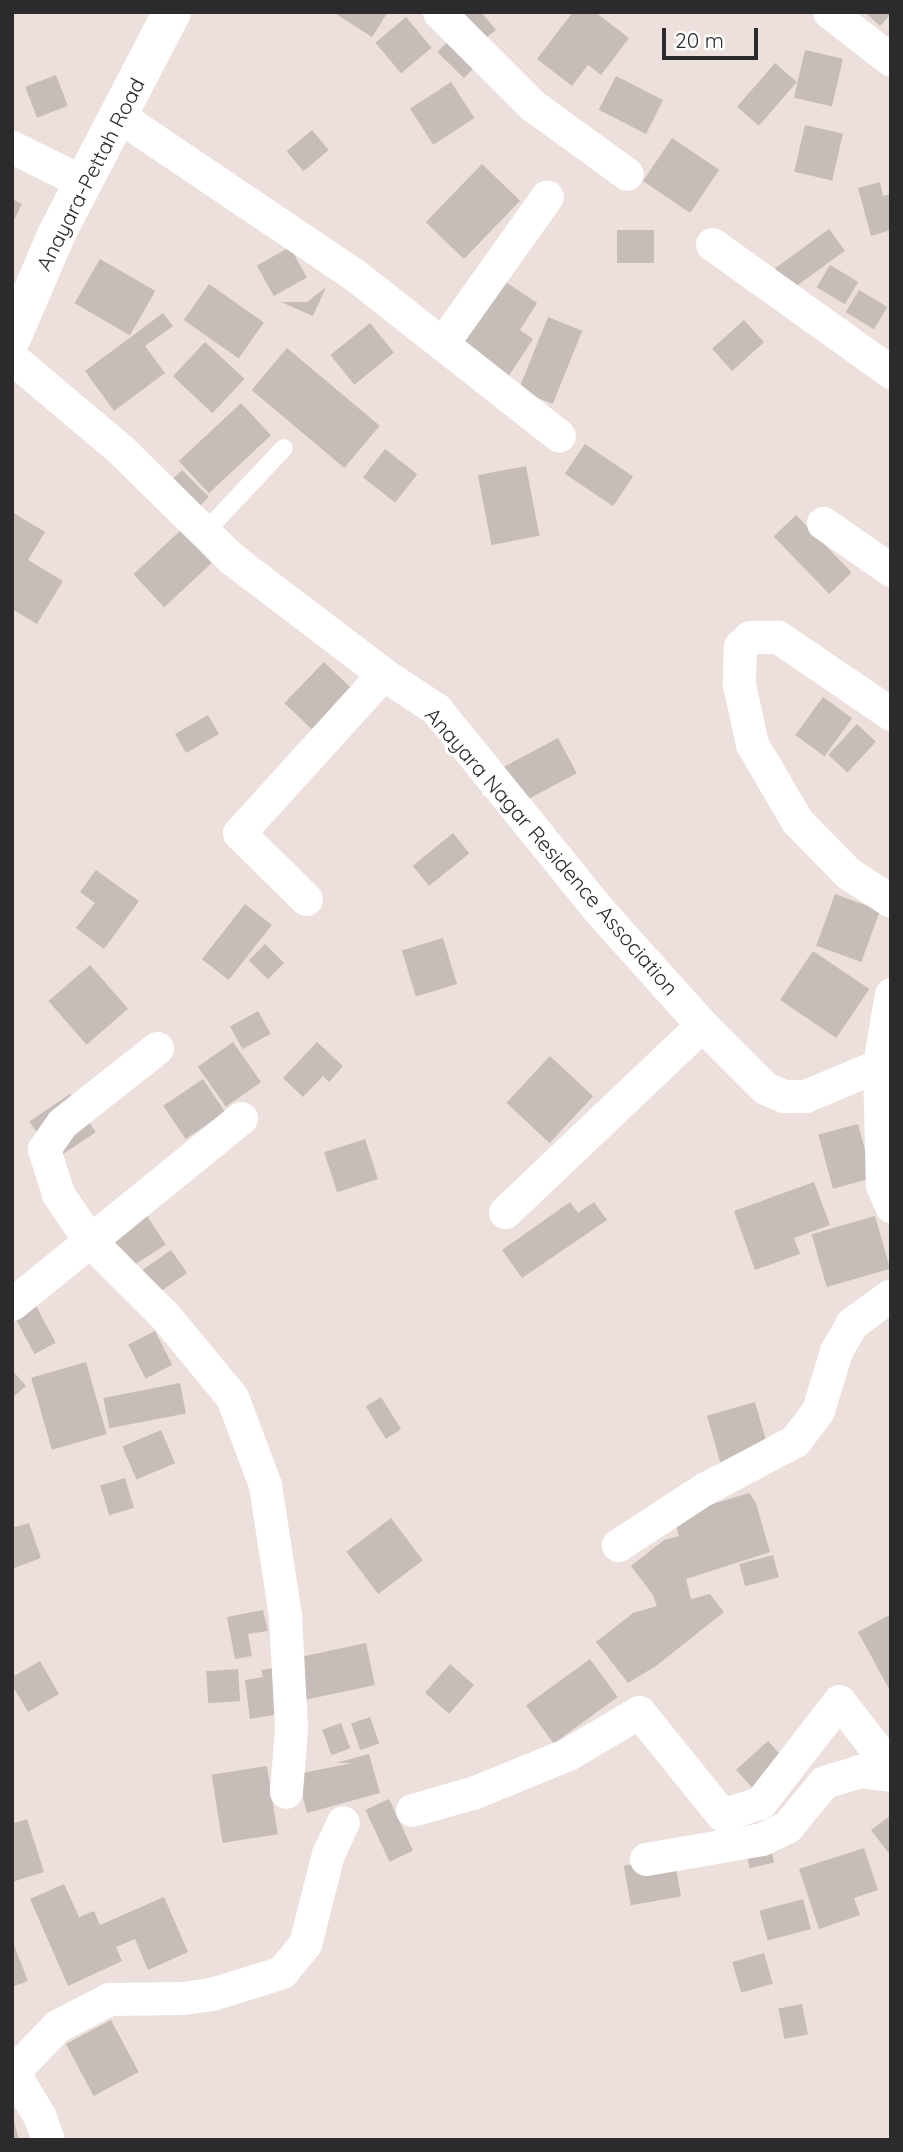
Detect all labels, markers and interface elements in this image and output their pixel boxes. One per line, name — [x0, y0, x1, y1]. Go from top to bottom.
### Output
scale bar — [665, 14, 761, 58]
text: 20 m — [675, 27, 724, 53]
street label: Anayara-Pettah Road — [30, 73, 150, 275]
street label: Anayara Nagar Residence Association — [420, 702, 684, 1000]

